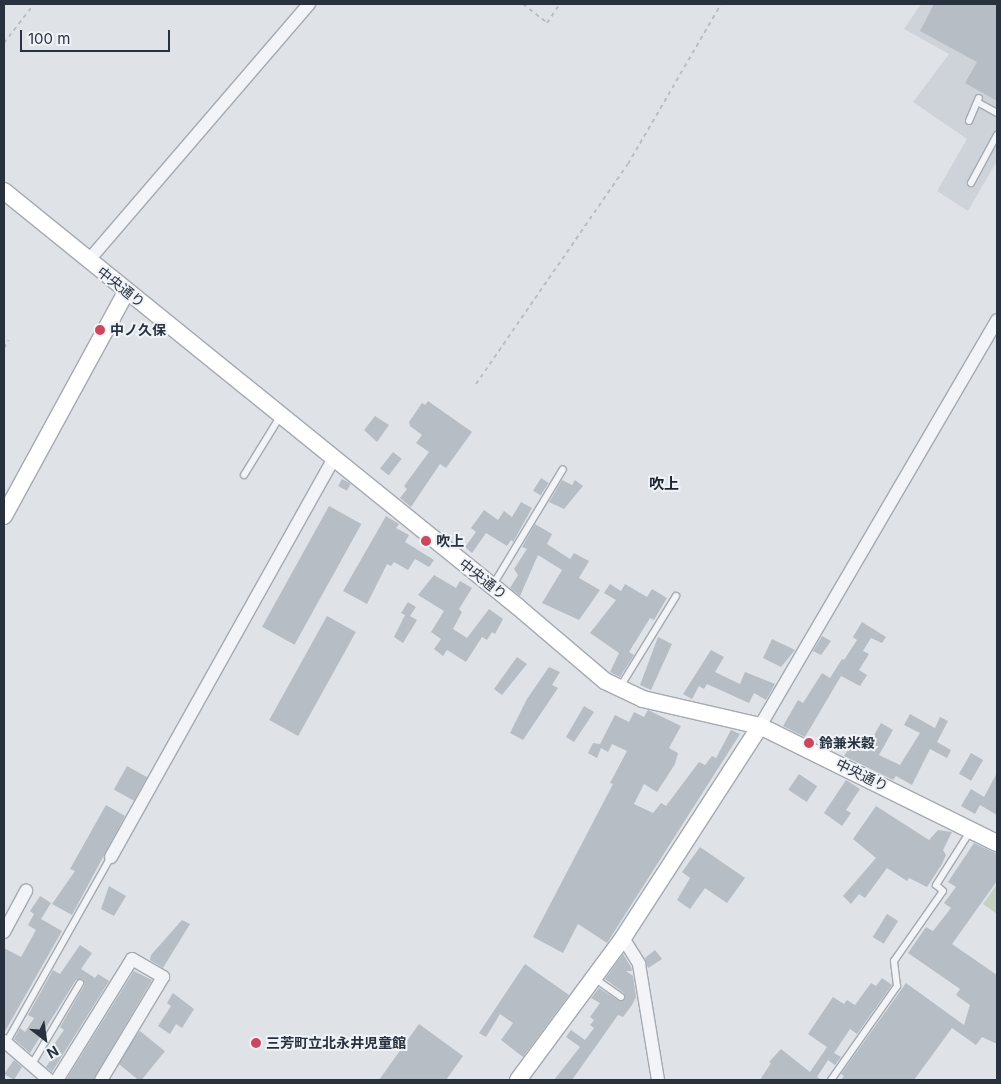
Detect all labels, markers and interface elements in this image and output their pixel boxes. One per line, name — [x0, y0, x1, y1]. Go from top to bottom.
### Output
scale bar — [22, 20, 172, 52]
text: 100 m — [28, 29, 70, 48]
street label: 中央通り — [94, 263, 148, 311]
place label: 中ノ久保 — [110, 322, 166, 338]
marker: 中ノ久保 — [94, 324, 106, 336]
district label: 吹上 — [649, 475, 679, 493]
place label: 吹上 — [436, 533, 464, 549]
marker: 吹上 — [420, 535, 432, 547]
street label: 中央通り — [456, 555, 510, 603]
place label: 鈴兼米穀 — [819, 735, 875, 751]
marker: 鈴兼米穀 — [803, 737, 815, 749]
street label: 中央通り — [833, 755, 891, 795]
north arrow — [20, 1014, 70, 1064]
place label: 三芳町立北永井児童館 — [266, 1035, 406, 1051]
marker: 三芳町立北永井児童館 — [250, 1037, 262, 1049]
text: N — [44, 1042, 62, 1062]

